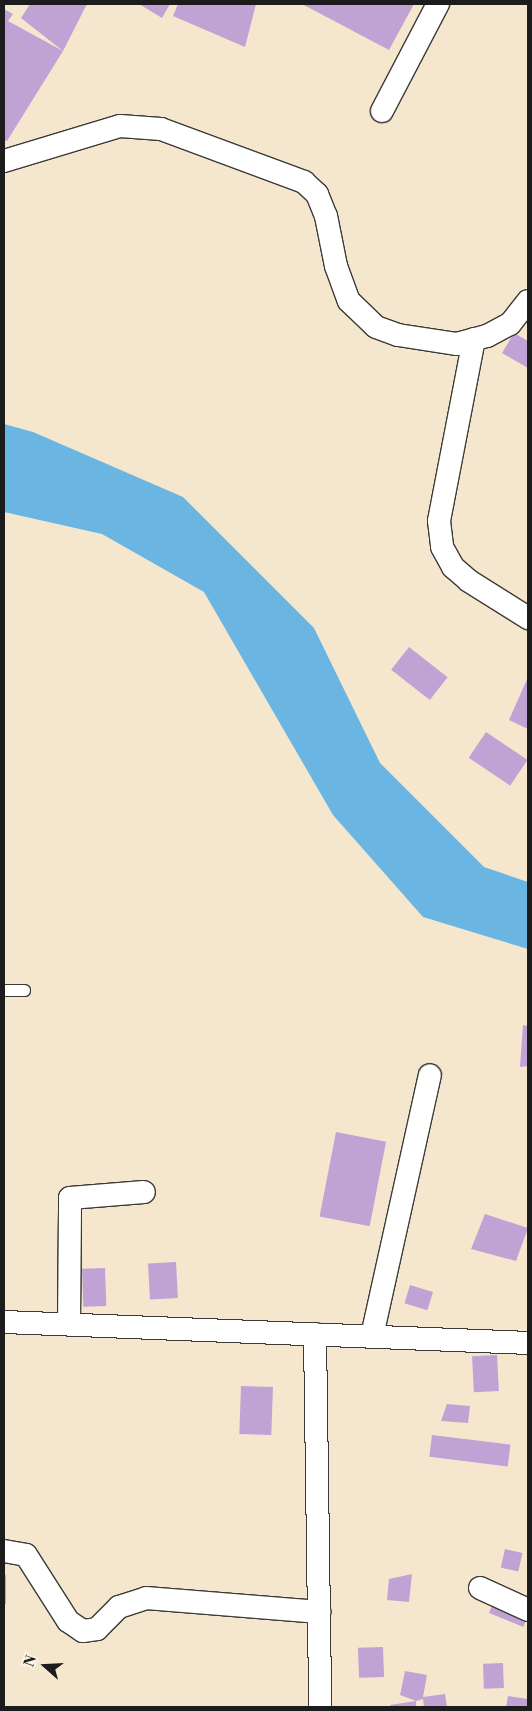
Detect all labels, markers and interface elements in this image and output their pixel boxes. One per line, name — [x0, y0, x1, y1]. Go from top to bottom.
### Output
north arrow — [20, 1641, 70, 1691]
text: N — [21, 1653, 41, 1669]

